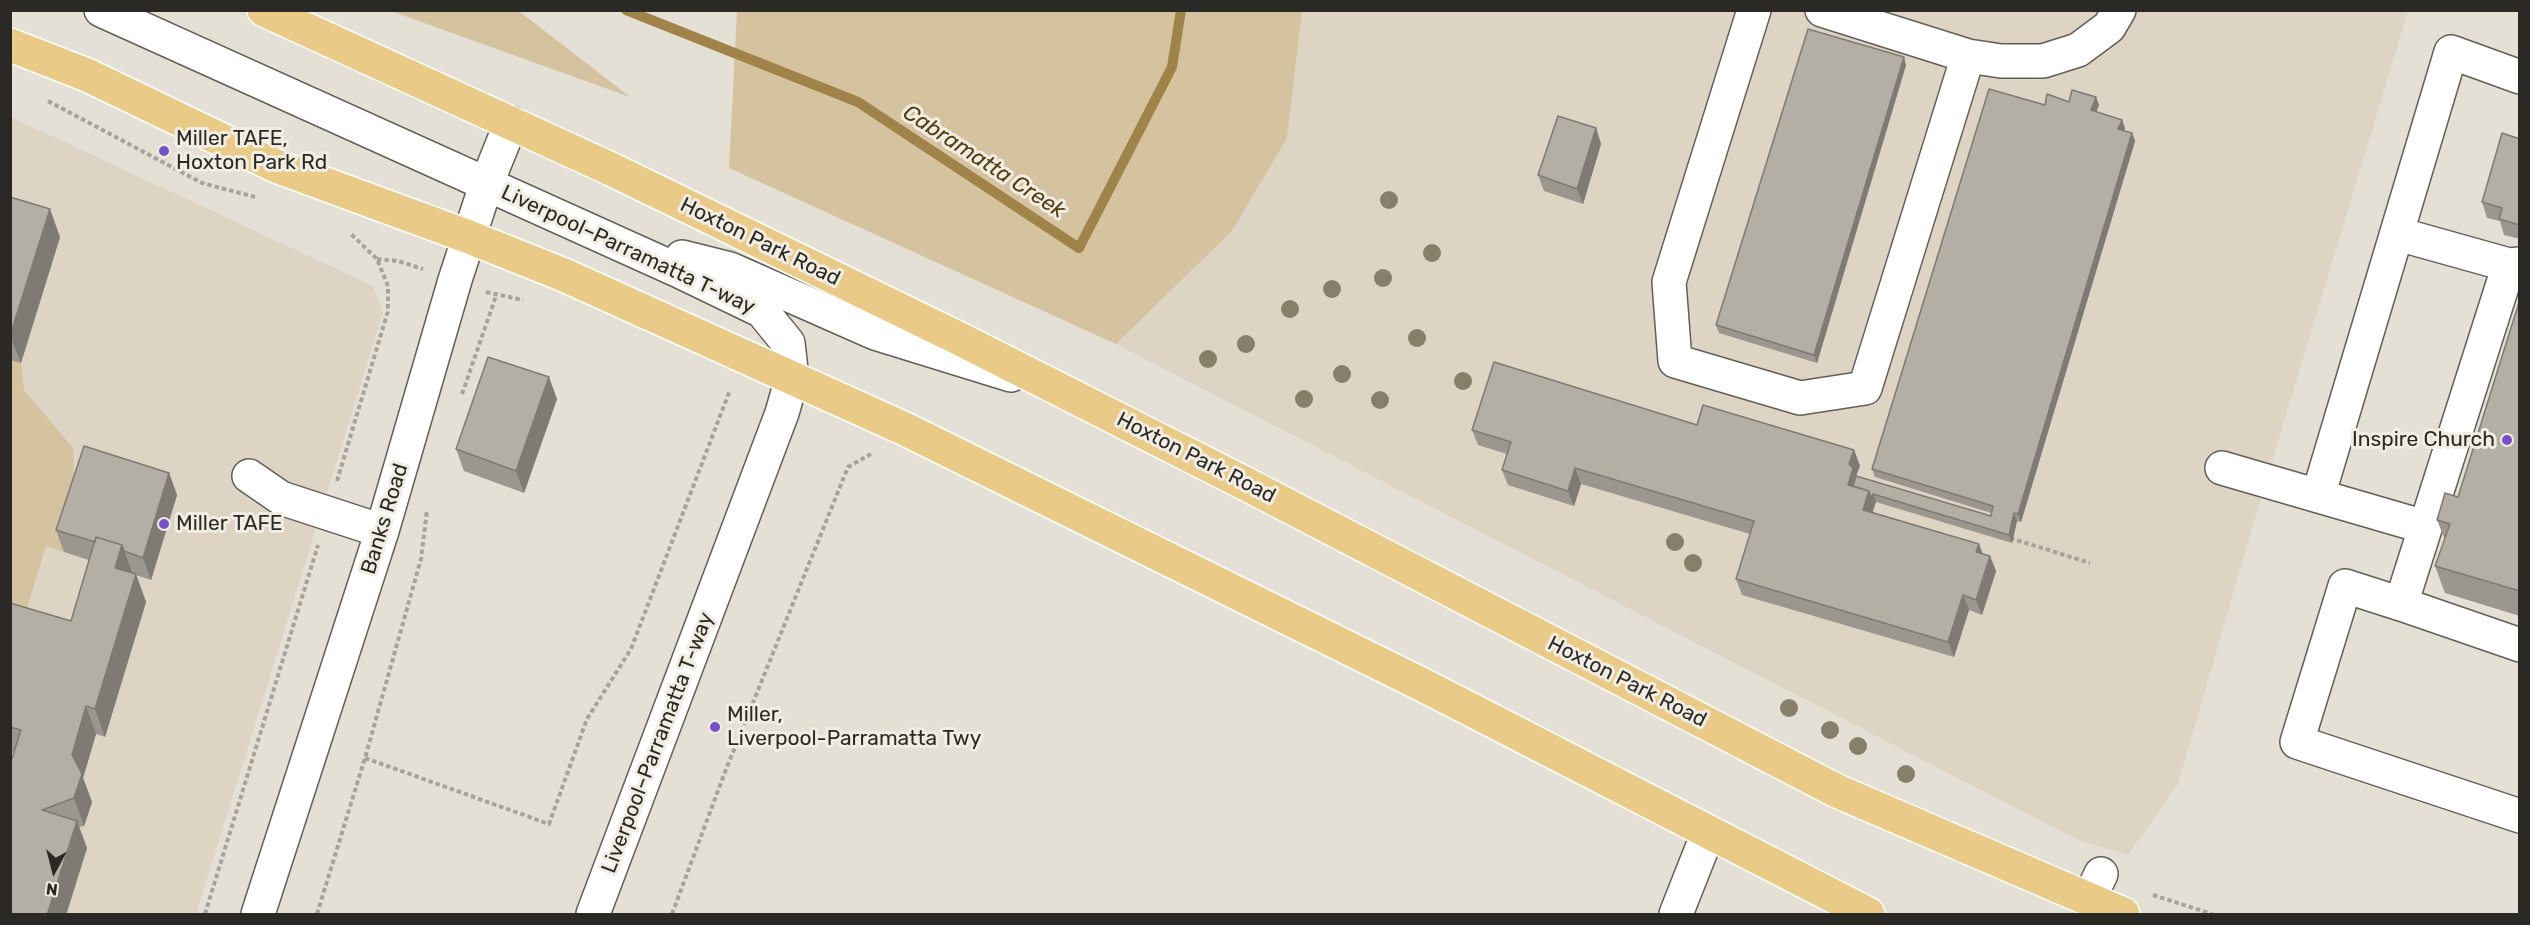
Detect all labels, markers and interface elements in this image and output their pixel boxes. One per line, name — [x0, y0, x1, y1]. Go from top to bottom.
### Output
water label: Cabramatta Creek — [898, 100, 1070, 224]
place label: Miller TAFE, Hoxton Park Rd — [176, 126, 327, 176]
marker: Miller TAFE, Hoxton Park Rd — [157, 144, 171, 158]
street label: Liverpool–Parramatta T-way — [497, 180, 759, 320]
street label: Hoxton Park Road — [676, 192, 844, 292]
street label: Hoxton Park Road — [1112, 407, 1280, 509]
place label: Inspire Church — [2352, 427, 2495, 453]
marker: Inspire Church — [2500, 433, 2514, 447]
street label: Banks Road — [356, 461, 414, 577]
place label: Miller TAFE — [176, 511, 283, 537]
marker: Miller TAFE — [157, 517, 171, 531]
street label: Liverpool–Parramatta T-way — [597, 609, 719, 877]
street label: Hoxton Park Road — [1543, 631, 1711, 733]
place label: Miller, Liverpool-Parramatta Twy — [727, 702, 981, 752]
marker: Miller, Liverpool-Parramatta Twy — [708, 720, 722, 734]
north arrow — [24, 841, 84, 901]
text: N — [45, 879, 59, 899]

